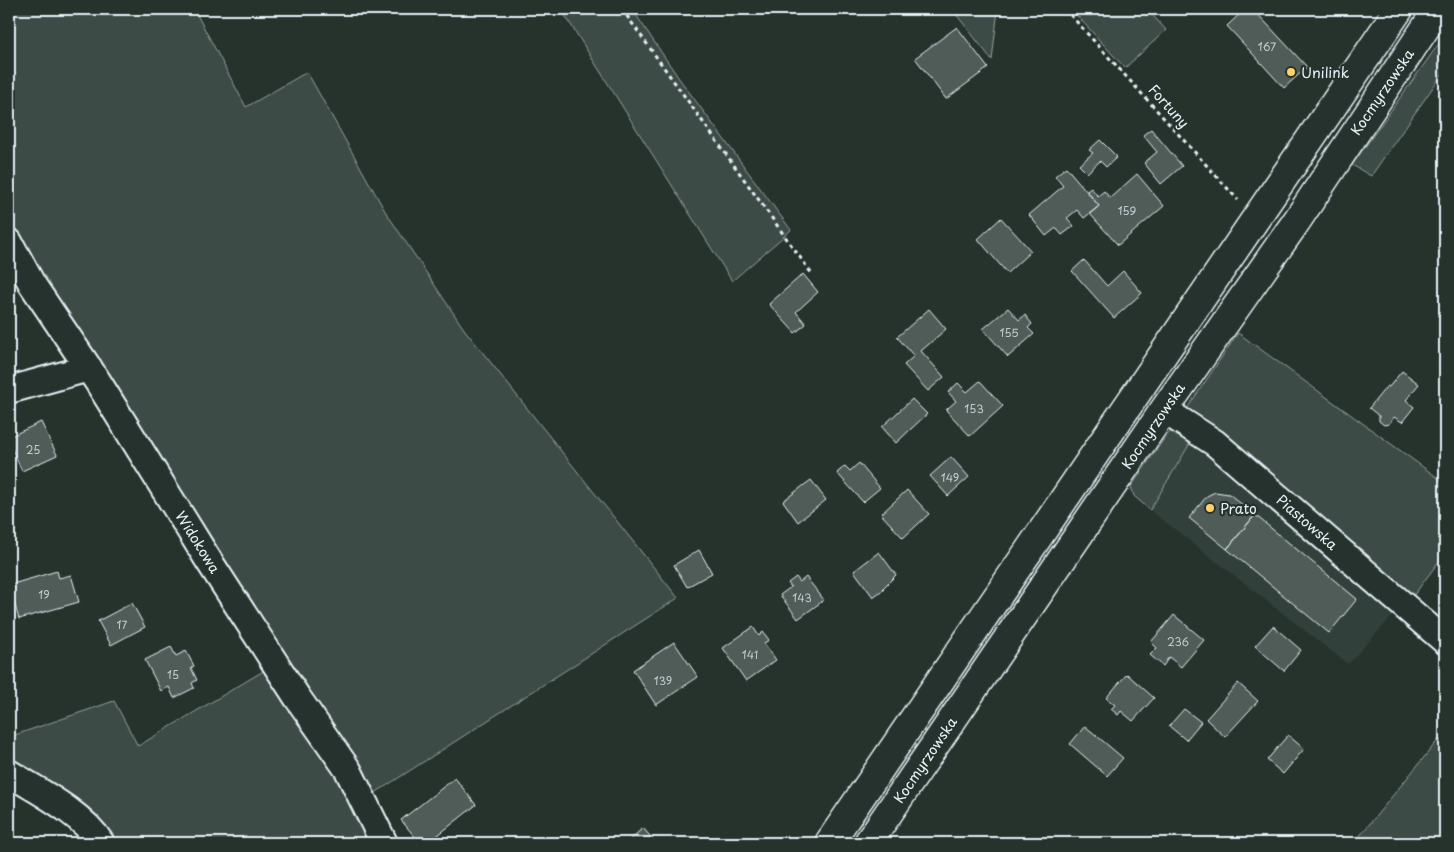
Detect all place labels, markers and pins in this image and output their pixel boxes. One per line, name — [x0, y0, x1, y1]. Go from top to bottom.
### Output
place label: Unilink — [1301, 62, 1350, 83]
marker: Unilink — [1285, 66, 1297, 78]
place label: Prato — [1220, 498, 1257, 519]
marker: Prato — [1204, 502, 1216, 514]

